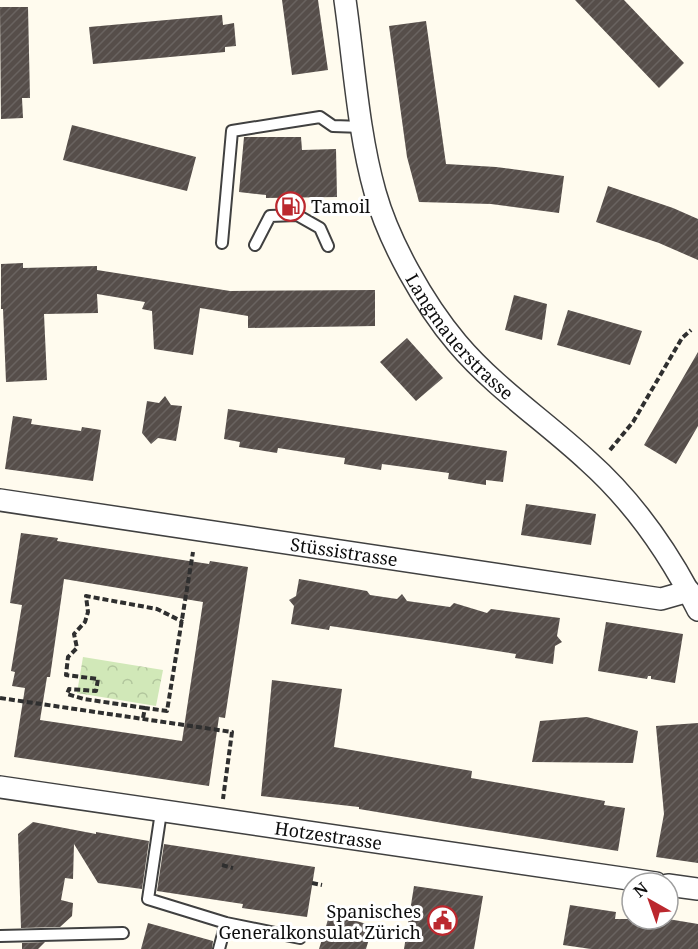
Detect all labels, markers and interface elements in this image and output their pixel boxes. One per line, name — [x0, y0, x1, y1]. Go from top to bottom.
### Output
fuel station icon: Tamoil — [274, 190, 306, 222]
place label: Tamoil — [311, 194, 371, 218]
street label: Langmauerstrasse — [400, 269, 519, 405]
street label: Stüssistrasse — [289, 532, 399, 571]
street label: Hotzestrasse — [273, 815, 384, 855]
north arrow — [620, 871, 680, 931]
text: N — [628, 877, 653, 902]
place label: Spanisches Generalkonsulat Zürich — [218, 899, 421, 944]
public building icon: Spanisches Generalkonsulat Zürich — [426, 905, 458, 937]

